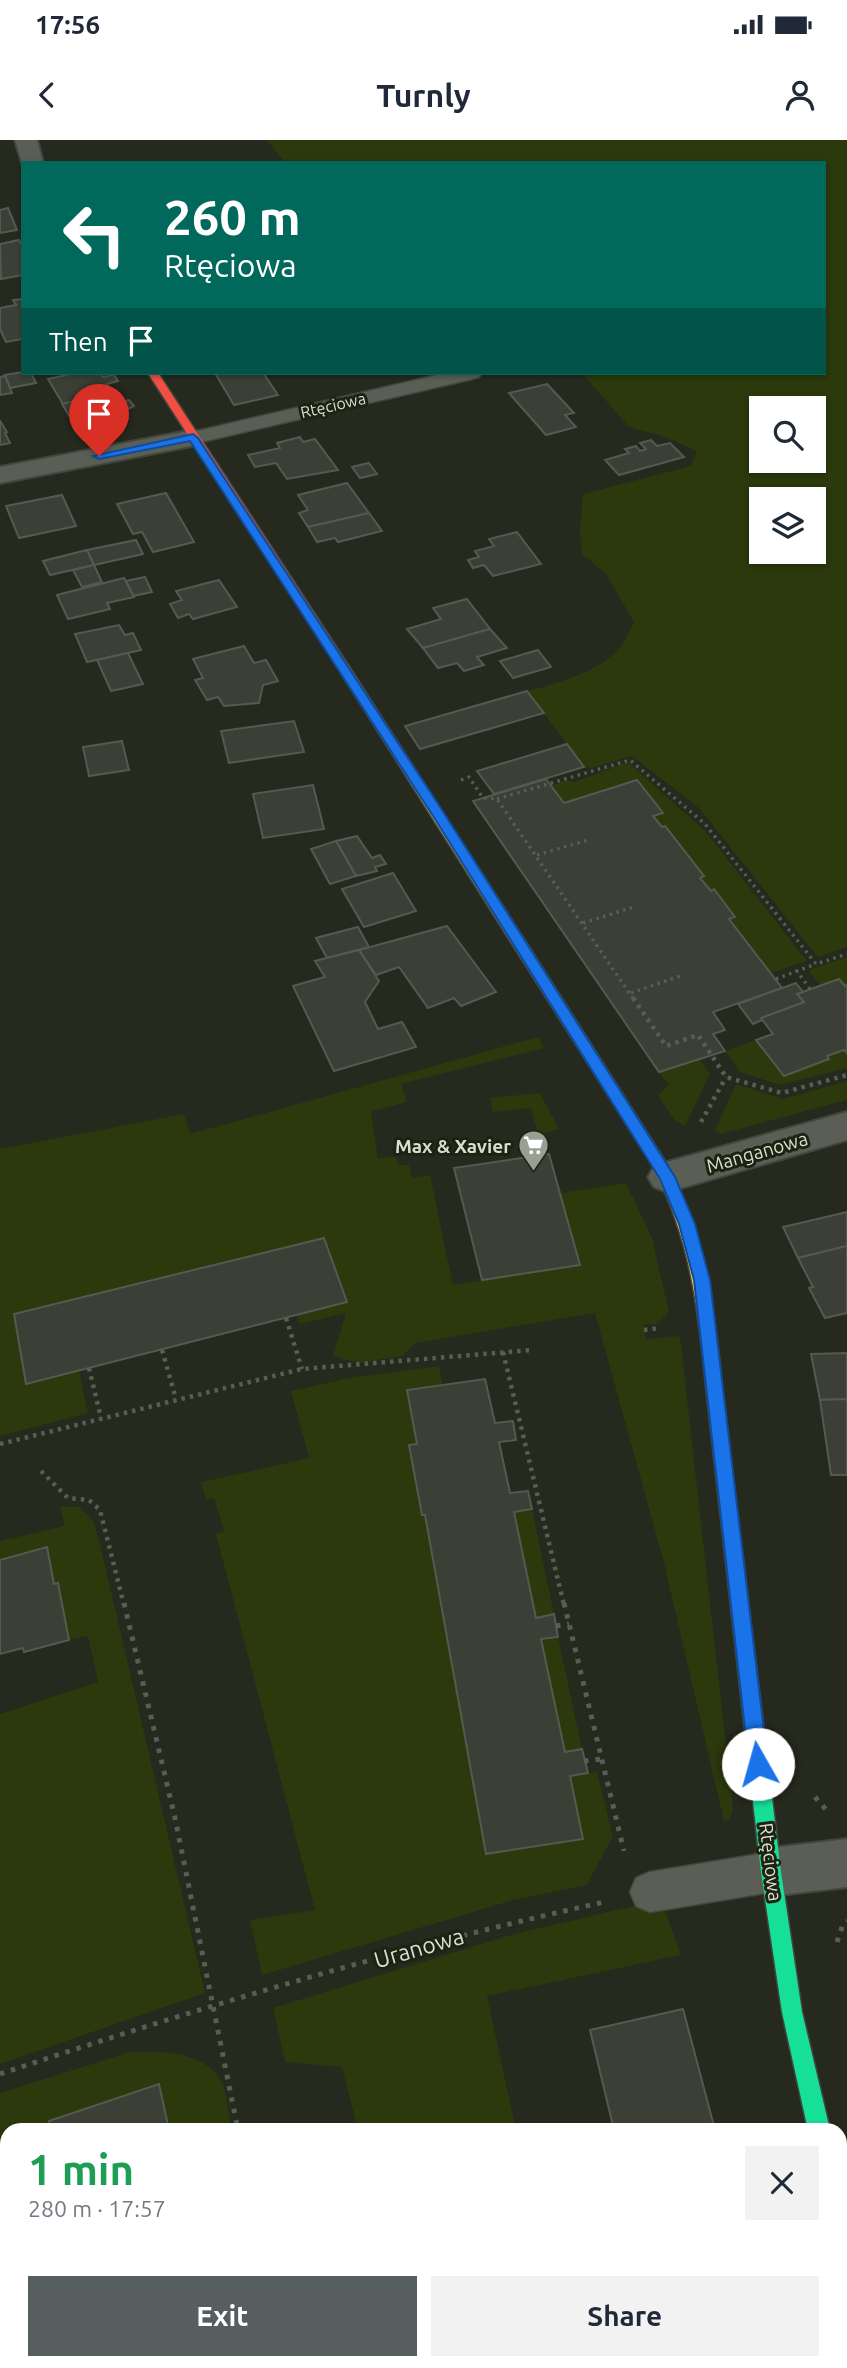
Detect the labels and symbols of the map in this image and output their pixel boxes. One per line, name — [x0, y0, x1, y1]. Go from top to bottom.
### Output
pin — [69, 384, 129, 456]
street label: Rtęciowa — [299, 389, 367, 421]
street label: Manganowa — [704, 1127, 810, 1177]
supermarket icon: Max & Xavier — [517, 1129, 551, 1173]
place label: Max & Xavier — [395, 1135, 511, 1157]
position arrow — [721, 1727, 795, 1801]
street label: Rtęciowa — [755, 1822, 787, 1902]
street label: Uranowa — [371, 1923, 467, 1972]

